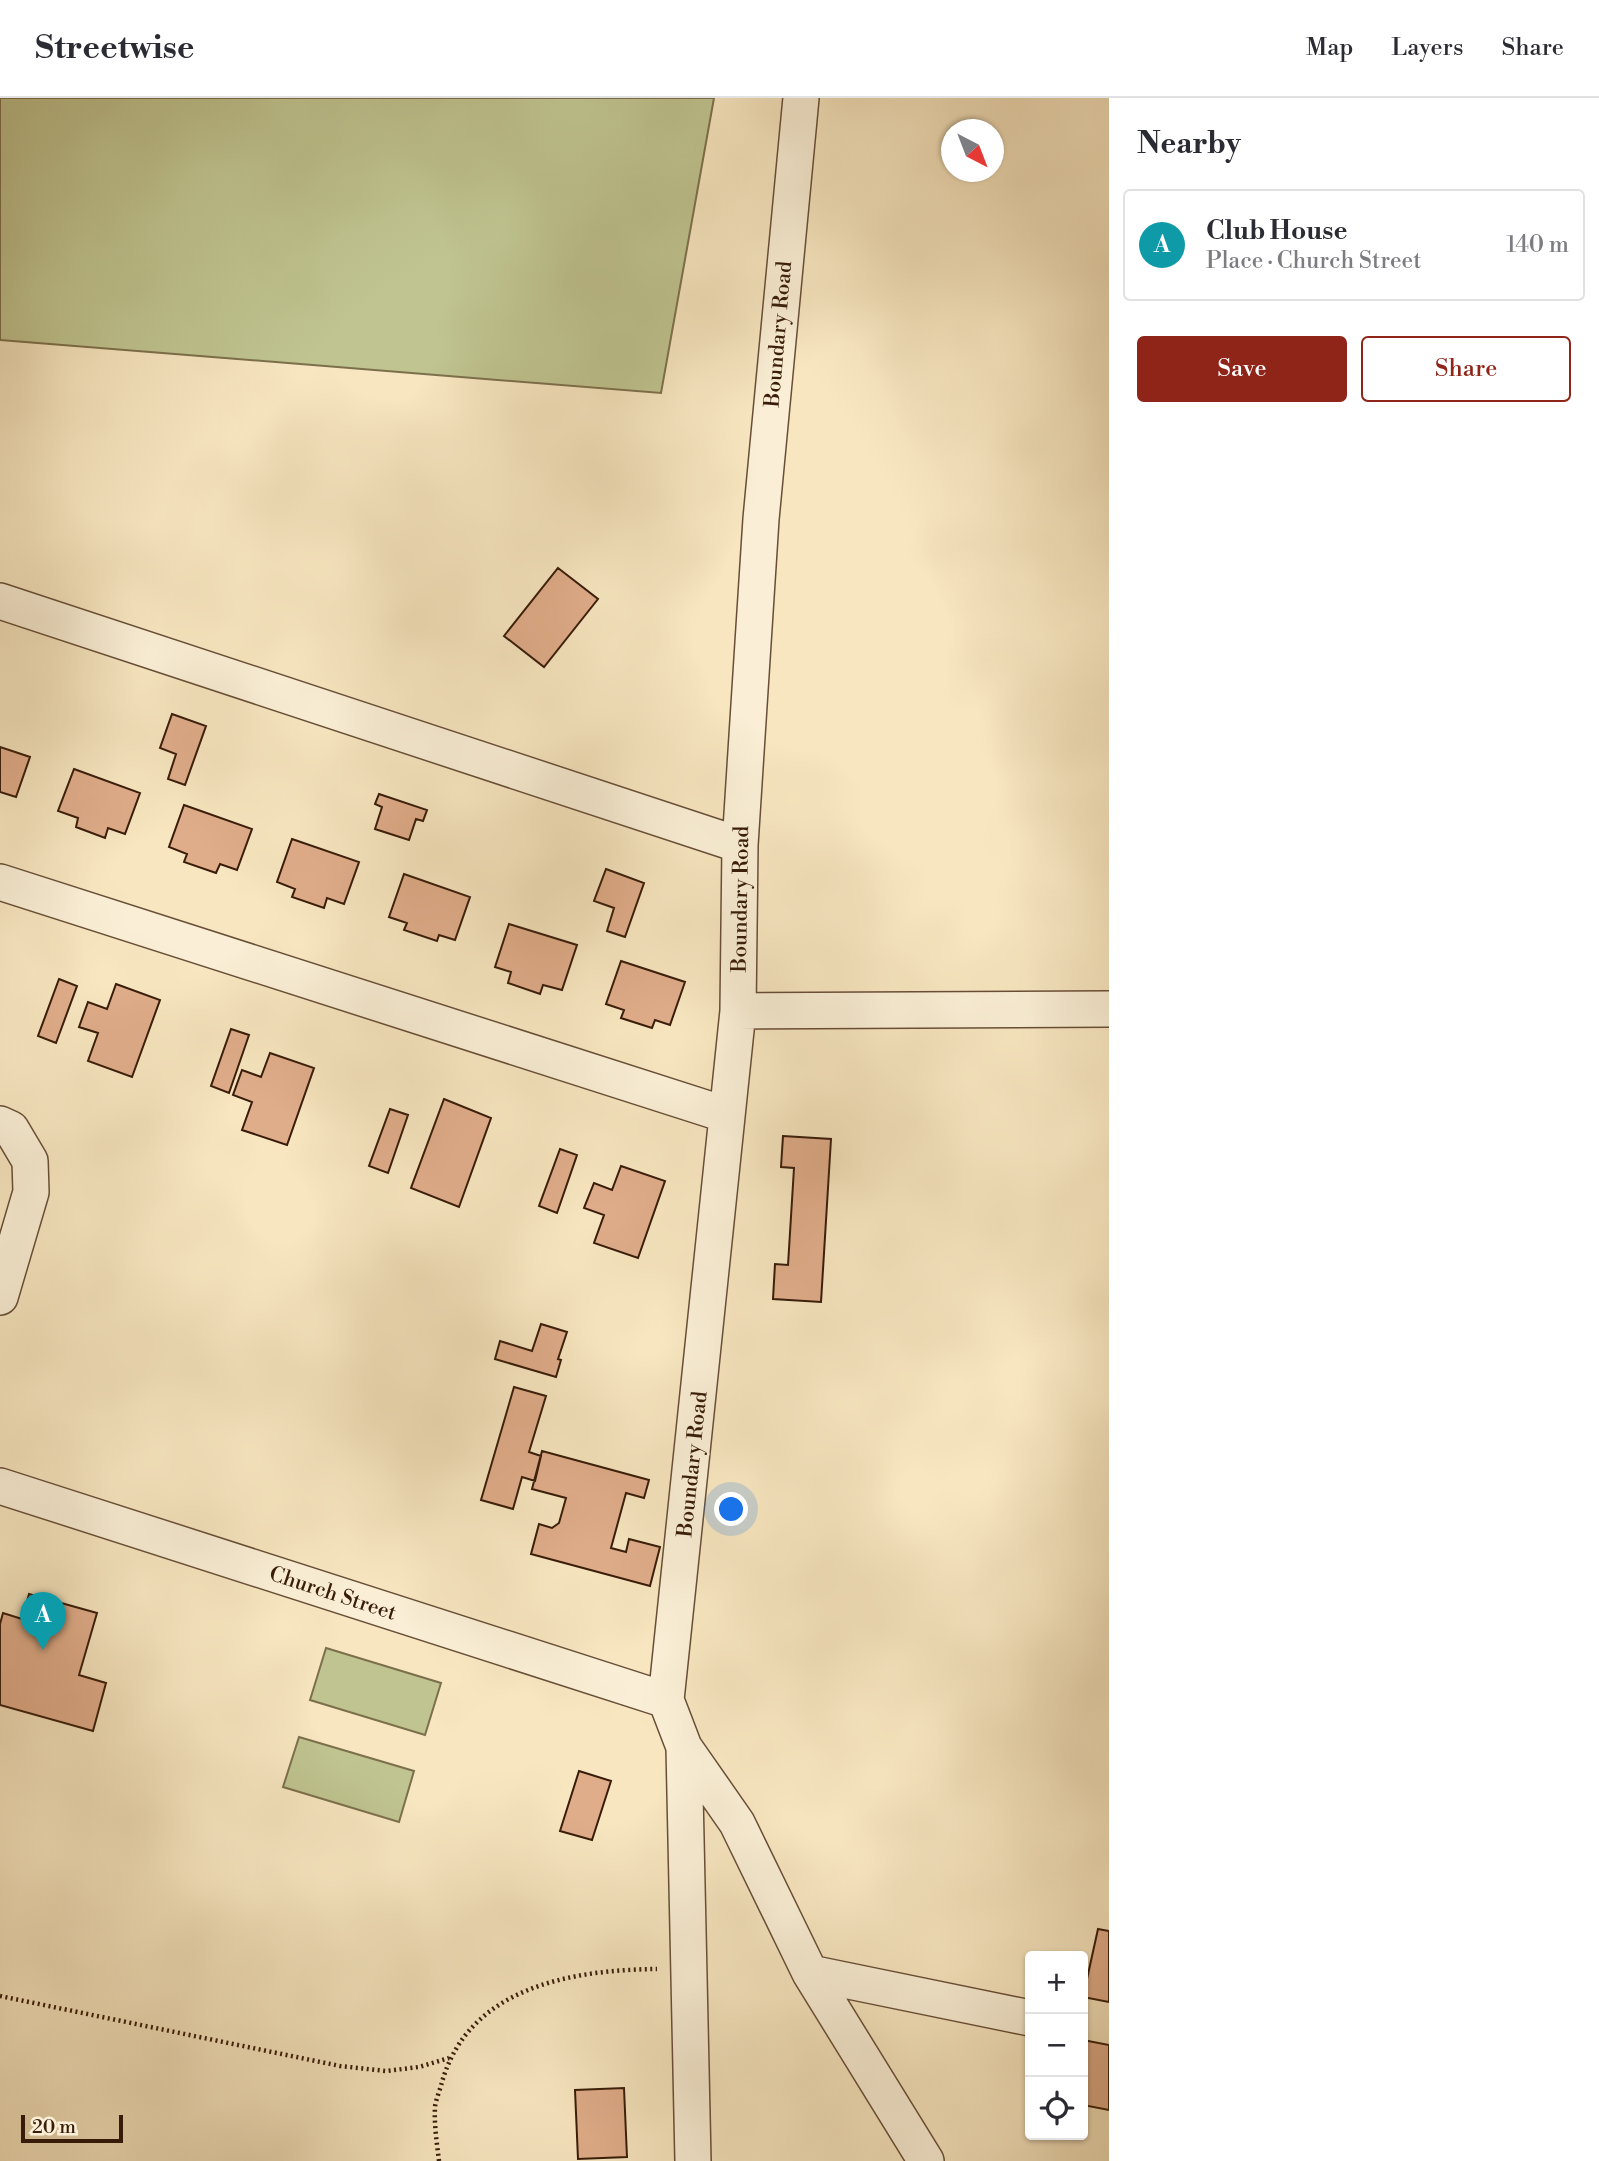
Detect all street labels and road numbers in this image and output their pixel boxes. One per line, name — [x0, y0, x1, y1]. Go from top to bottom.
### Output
street label: Boundary Road — [760, 260, 798, 409]
street label: Boundary Road — [727, 825, 755, 974]
street label: Boundary Road — [672, 1390, 714, 1539]
street label: Church Street — [266, 1561, 400, 1627]

